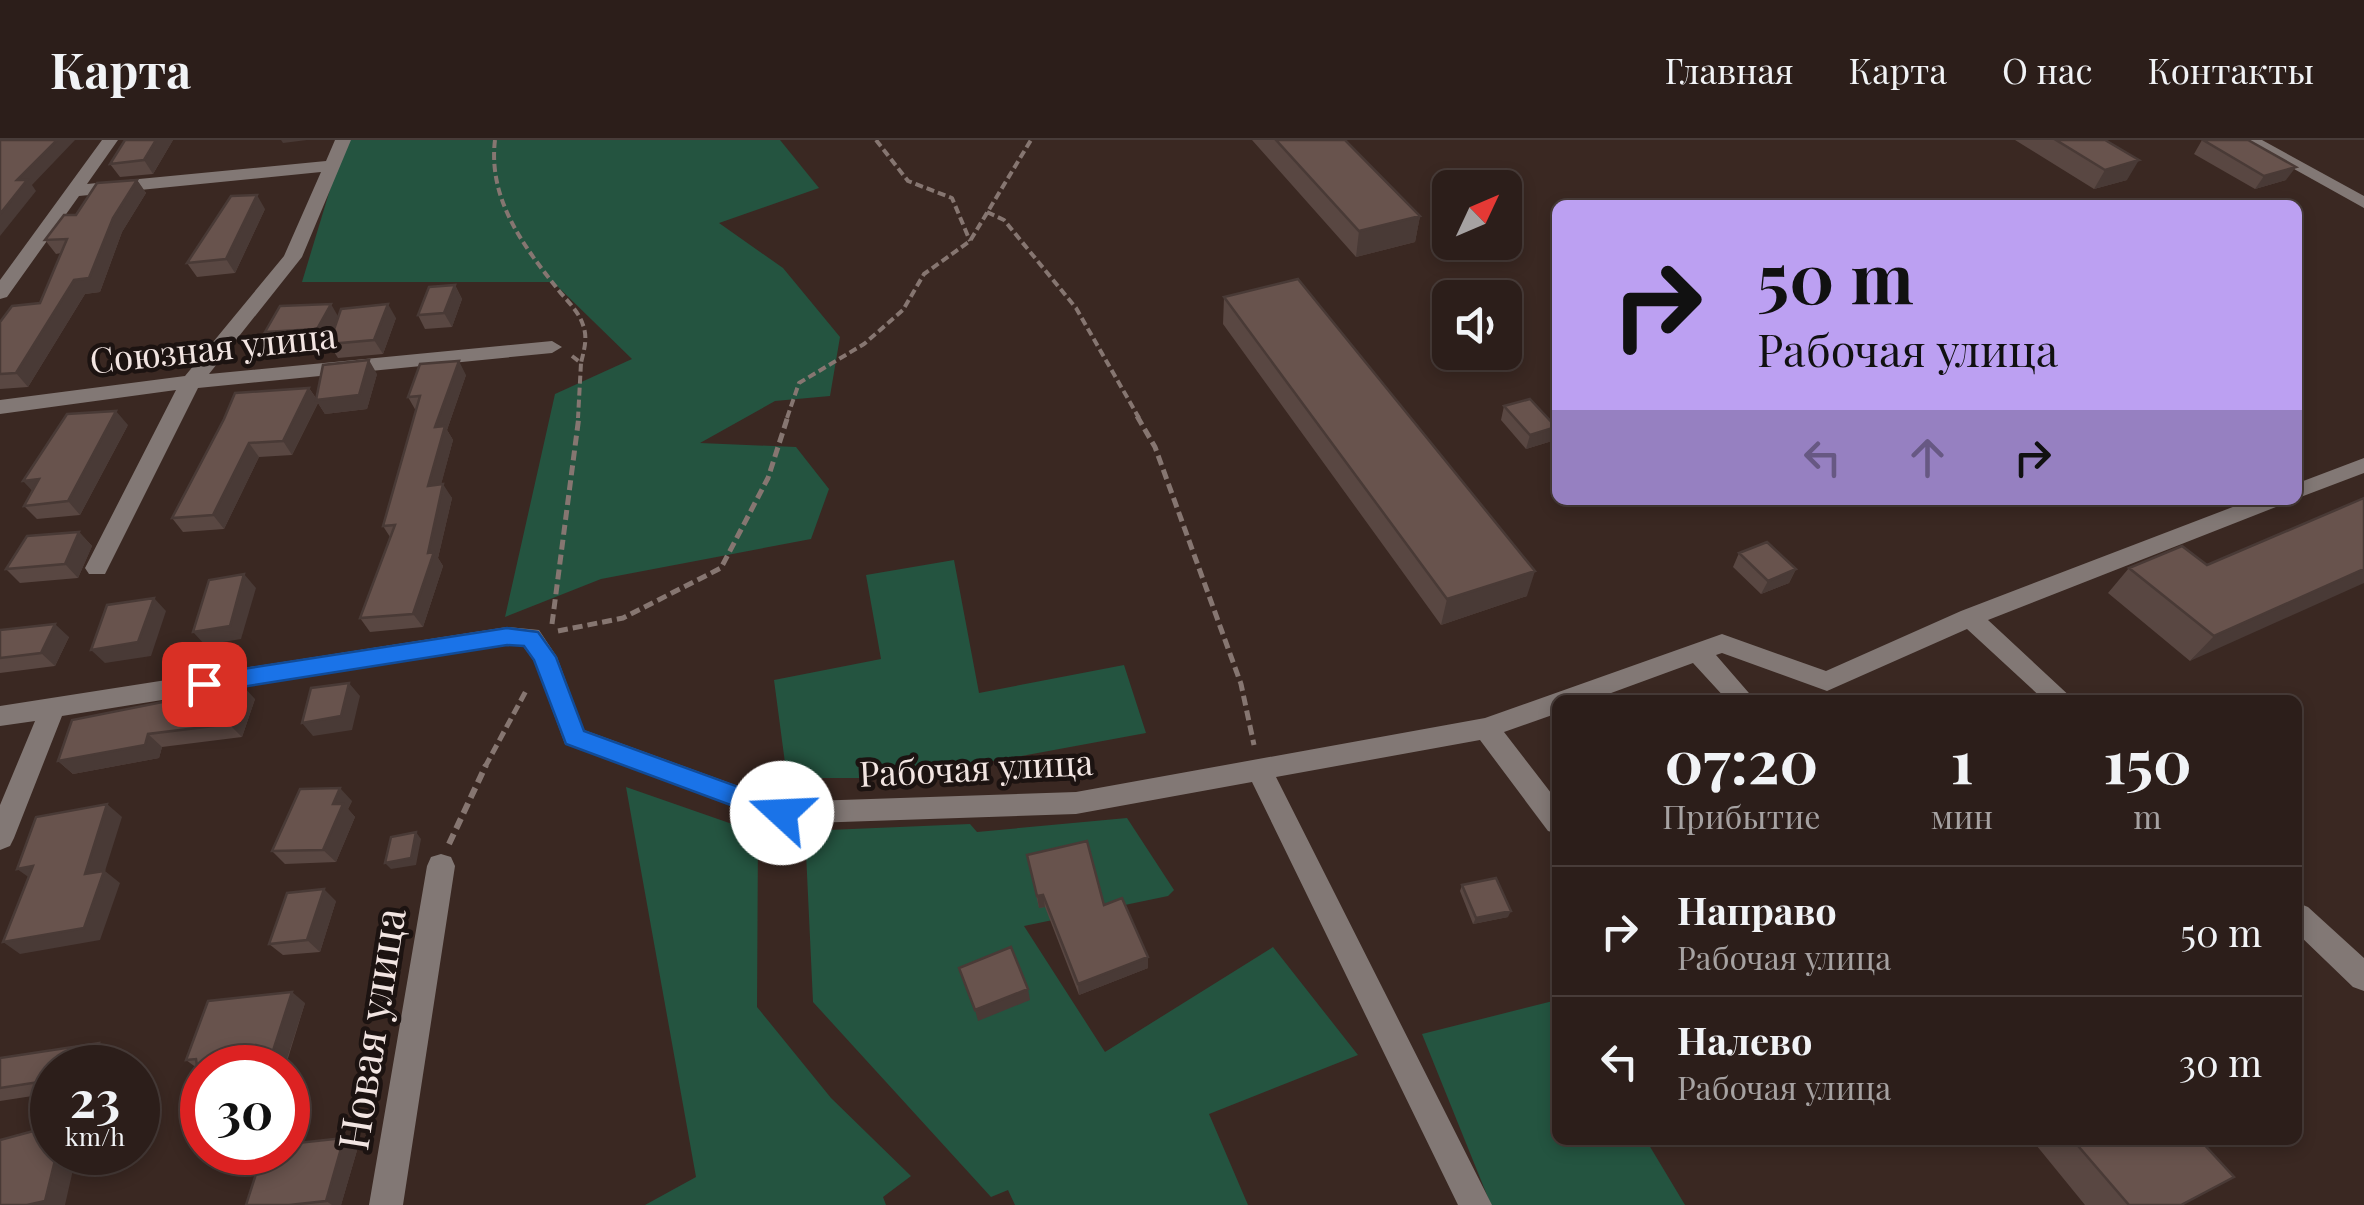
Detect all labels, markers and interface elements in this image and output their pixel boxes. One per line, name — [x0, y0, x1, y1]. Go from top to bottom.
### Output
text: Карта — [50, 37, 191, 101]
text: Главная — [1665, 46, 1794, 93]
text: Карта — [1849, 46, 1947, 93]
text: О нас — [2002, 46, 2092, 93]
text: Контакты — [2147, 46, 2314, 93]
north arrow — [1432, 170, 1522, 260]
map controls — [1432, 170, 1522, 370]
text: 50 m — [1757, 228, 1914, 322]
icon: right — [1592, 240, 1722, 370]
button: sound — [1432, 280, 1522, 370]
street label: Союзная улица — [87, 310, 339, 383]
text: Рабочая улица — [1757, 318, 2058, 378]
icon: left — [1795, 430, 1850, 485]
icon: ahead — [1900, 430, 1955, 485]
icon: right — [2005, 430, 2060, 485]
pin — [162, 642, 247, 727]
icon: arrive — [177, 657, 232, 712]
text: 07:20 — [1665, 719, 1818, 799]
text: 1 — [1950, 719, 1973, 799]
text: 150 — [2103, 719, 2192, 799]
street label: Рабочая улица — [858, 737, 1095, 796]
position arrow — [730, 761, 834, 865]
text: Прибытие — [1662, 794, 1821, 837]
text: мин — [1931, 794, 1993, 837]
text: m — [2133, 794, 2162, 837]
text: Направо — [1677, 884, 1837, 935]
street label: Новая улица — [323, 904, 417, 1154]
icon: right — [1592, 904, 1647, 959]
text: 50 m — [2180, 906, 2262, 957]
text: Рабочая улица — [1677, 935, 1891, 978]
text: Налево — [1677, 1014, 1812, 1065]
icon: left — [1592, 1034, 1647, 1089]
text: 30 m — [2179, 1036, 2262, 1087]
speed limit sign: 30 — [180, 1045, 310, 1175]
text: 23 — [70, 1064, 120, 1131]
text: Рабочая улица — [1677, 1065, 1891, 1108]
text: km/h — [65, 1119, 125, 1152]

